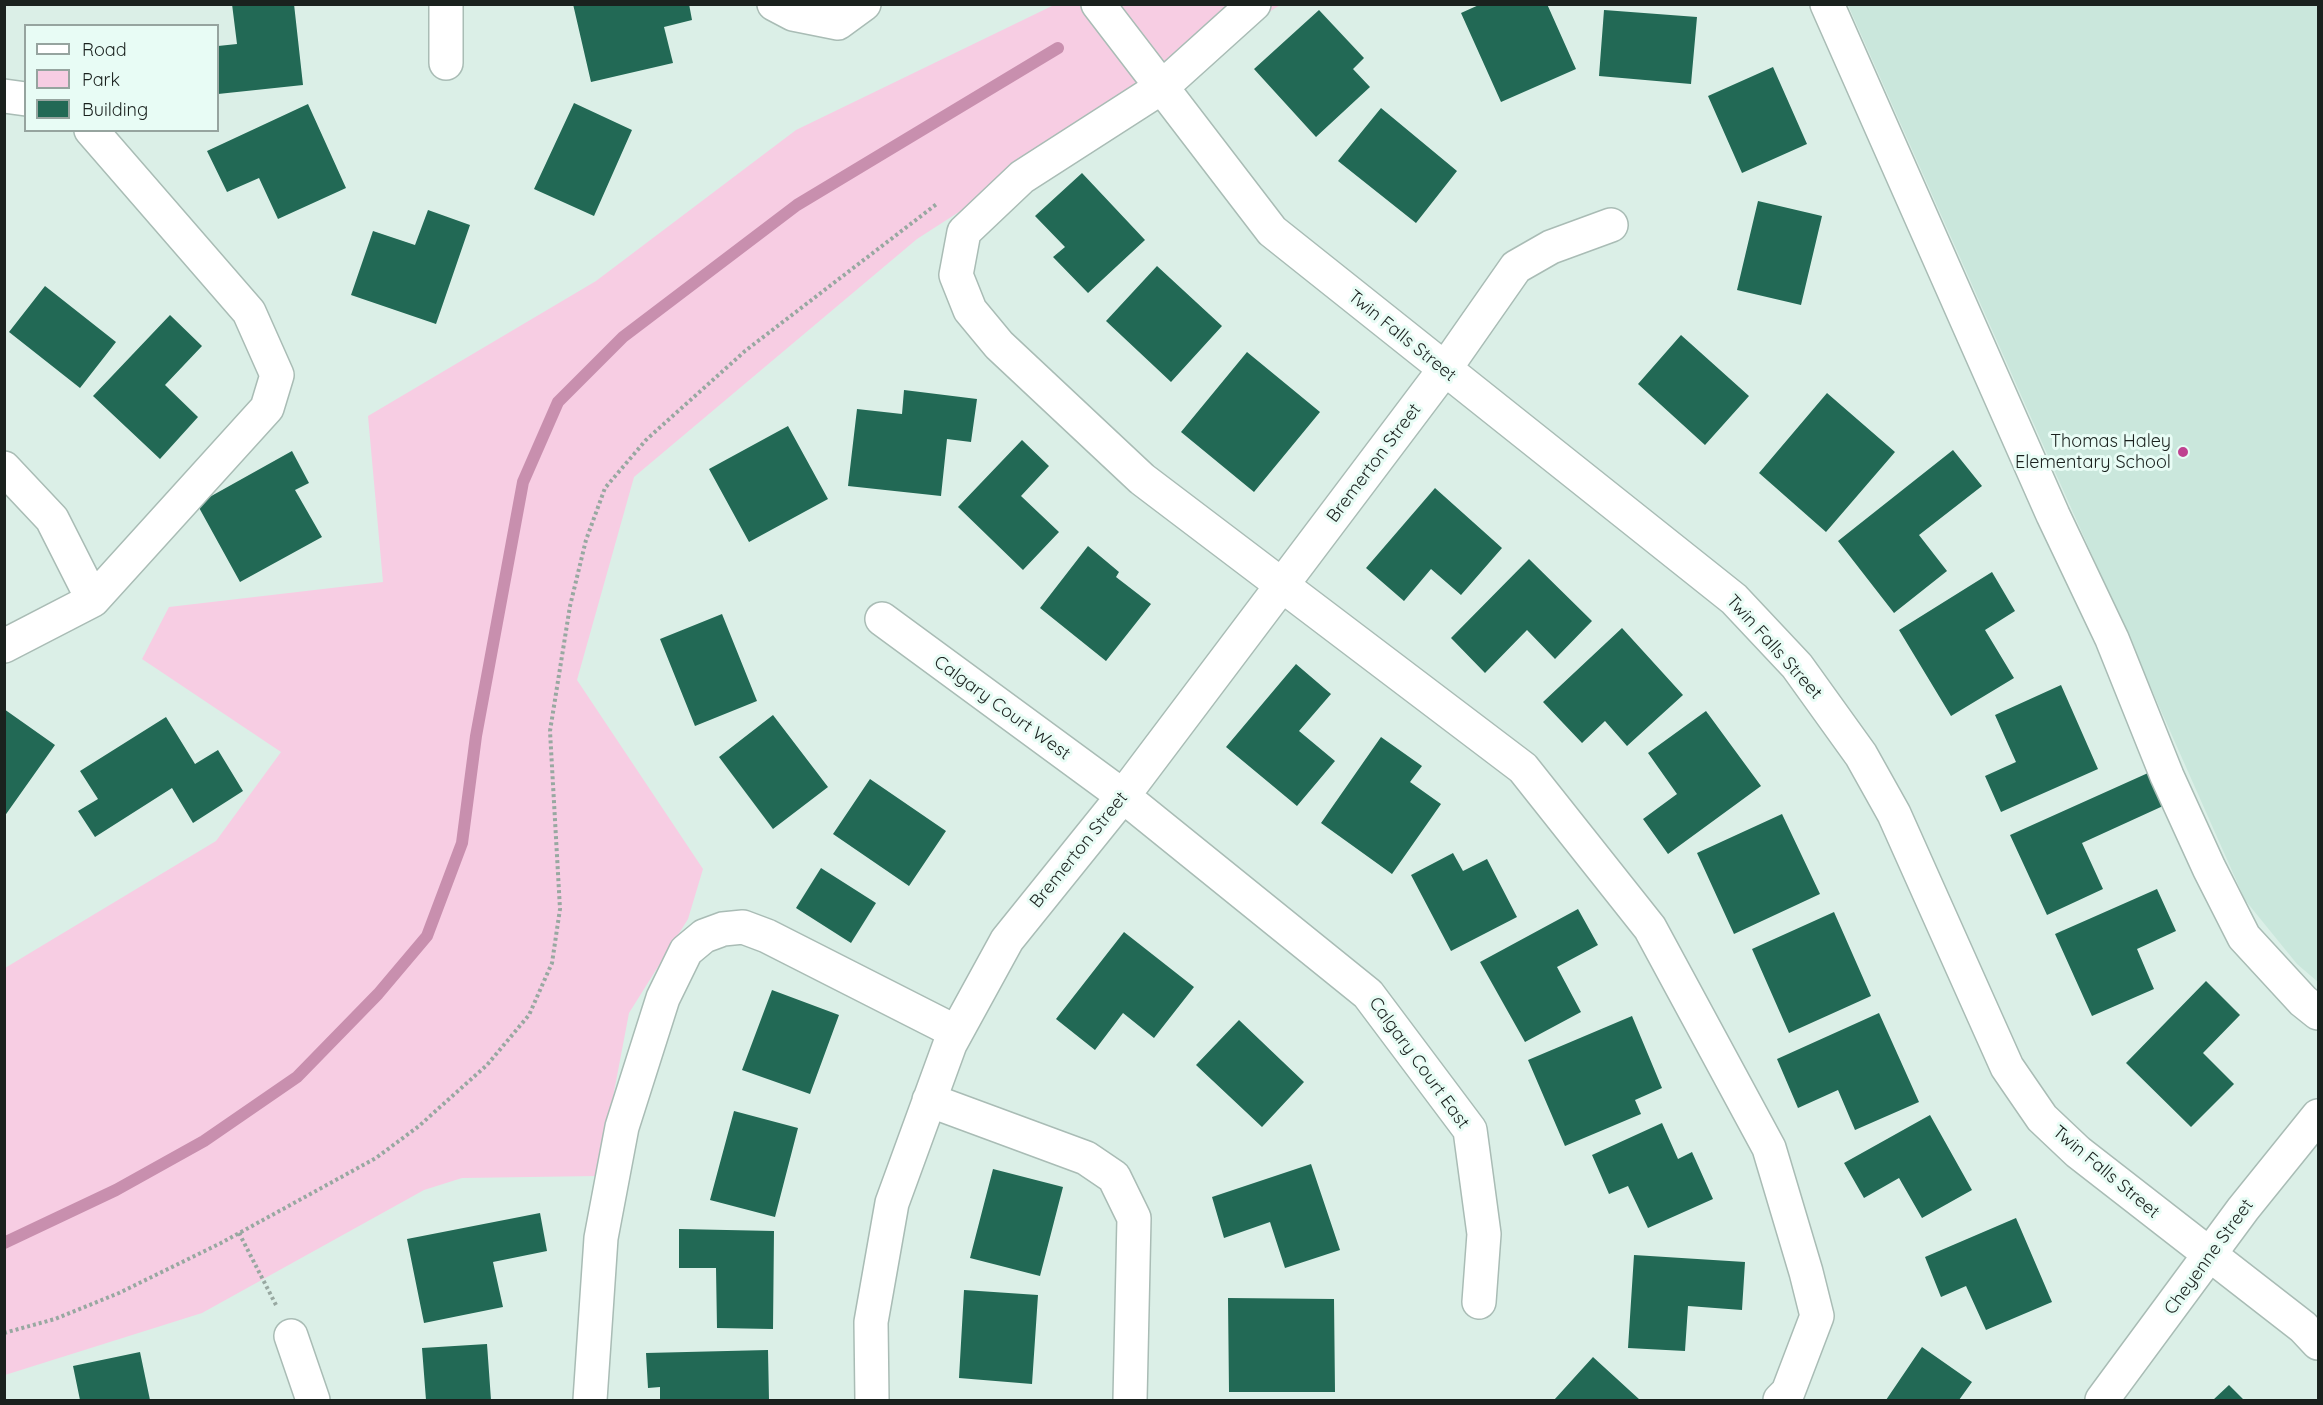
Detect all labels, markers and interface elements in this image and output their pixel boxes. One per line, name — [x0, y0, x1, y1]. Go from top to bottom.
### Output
legend — [24, 24, 219, 132]
text: Road — [82, 38, 127, 61]
text: Park — [82, 68, 120, 91]
text: Building — [82, 98, 148, 121]
street label: Twin Falls Street — [1344, 286, 1460, 386]
street label: Bremerton Street — [1322, 399, 1426, 527]
place label: Thomas Haley Elementary School — [2015, 431, 2171, 474]
marker: Thomas Haley Elementary School — [2176, 445, 2190, 459]
street label: Twin Falls Street — [1721, 590, 1827, 704]
street label: Calgary Court West — [930, 651, 1074, 765]
street label: Bremerton Street — [1026, 788, 1132, 912]
street label: Calgary Court East — [1364, 993, 1474, 1133]
street label: Twin Falls Street — [2048, 1121, 2164, 1223]
street label: Cheyenne Street — [2160, 1195, 2258, 1319]

